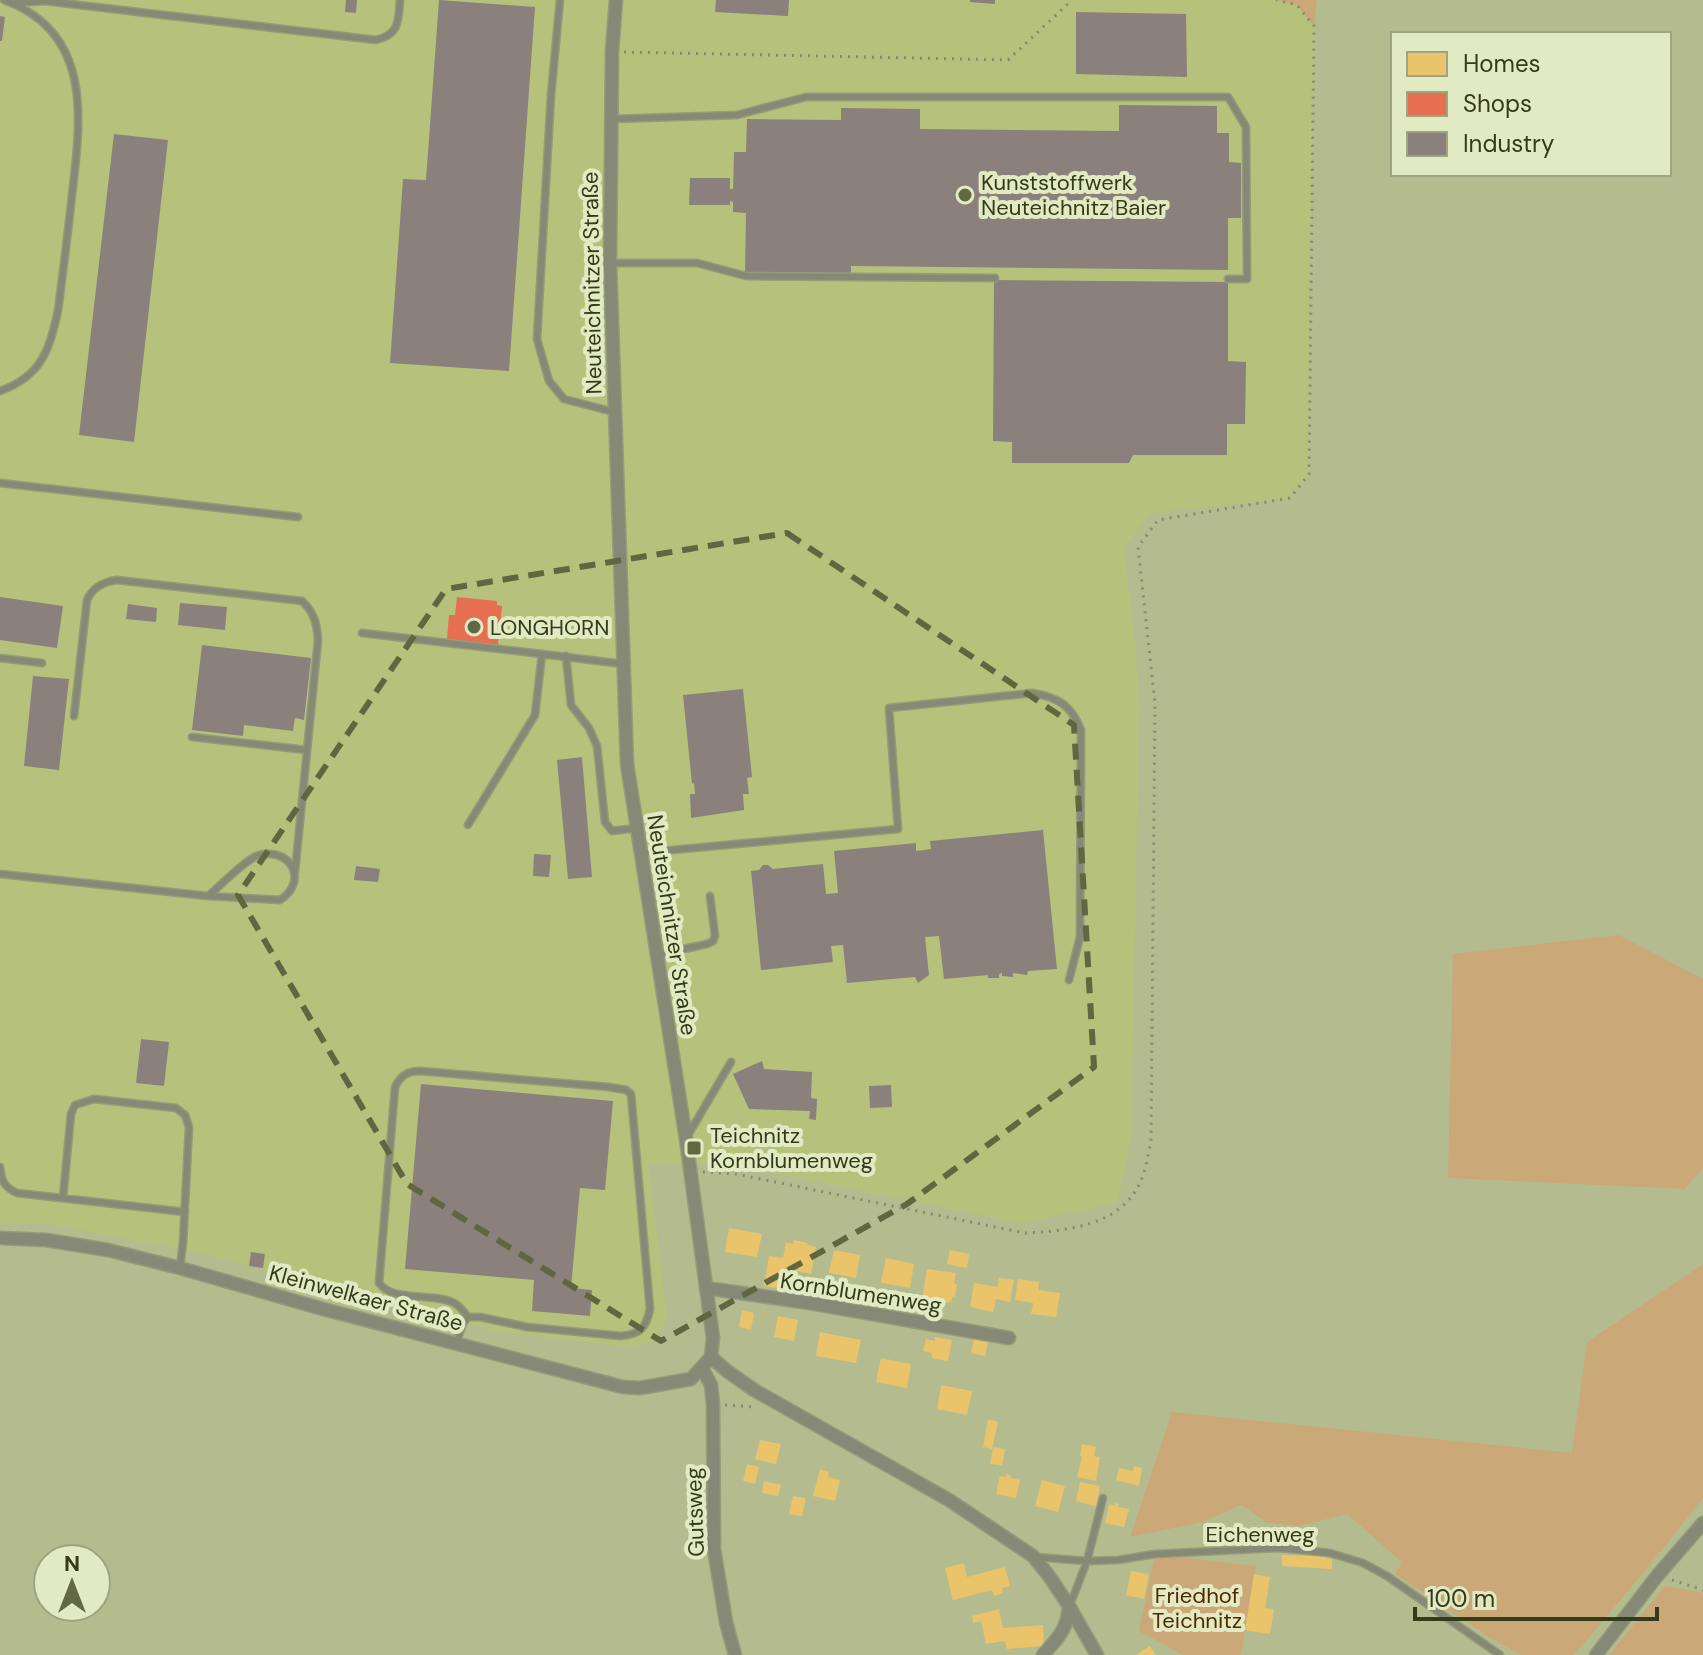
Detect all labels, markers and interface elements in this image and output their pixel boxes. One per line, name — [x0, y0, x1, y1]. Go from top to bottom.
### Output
legend — [1391, 32, 1671, 176]
text: Homes — [1463, 48, 1541, 79]
text: Shops — [1463, 88, 1532, 119]
text: Industry — [1463, 128, 1554, 159]
place label: Kunststoffwerk Neuteichnitz Baier — [981, 168, 1166, 222]
street label: Neuteichnitzer Straße — [576, 171, 608, 395]
marker: Kunststoffwerk Neuteichnitz Baier — [956, 186, 974, 204]
place label: LONGHORN — [490, 613, 609, 642]
marker: LONGHORN — [465, 618, 483, 636]
street label: Neuteichnitzer Straße — [640, 813, 704, 1037]
place label: Teichnitz Kornblumenweg — [710, 1121, 873, 1175]
marker: Teichnitz Kornblumenweg — [685, 1139, 703, 1157]
street label: Kleinwelkaer Straße — [266, 1258, 466, 1338]
street label: Kornblumenweg — [778, 1266, 944, 1320]
street label: Gutsweg — [679, 1467, 711, 1557]
street label: Eichenweg — [1205, 1520, 1315, 1549]
north arrow — [32, 1543, 112, 1623]
text: N — [64, 1549, 80, 1578]
scale bar — [1415, 1571, 1657, 1621]
park label: Friedhof Teichnitz — [1152, 1581, 1242, 1635]
text: 100 m — [1427, 1583, 1495, 1614]

